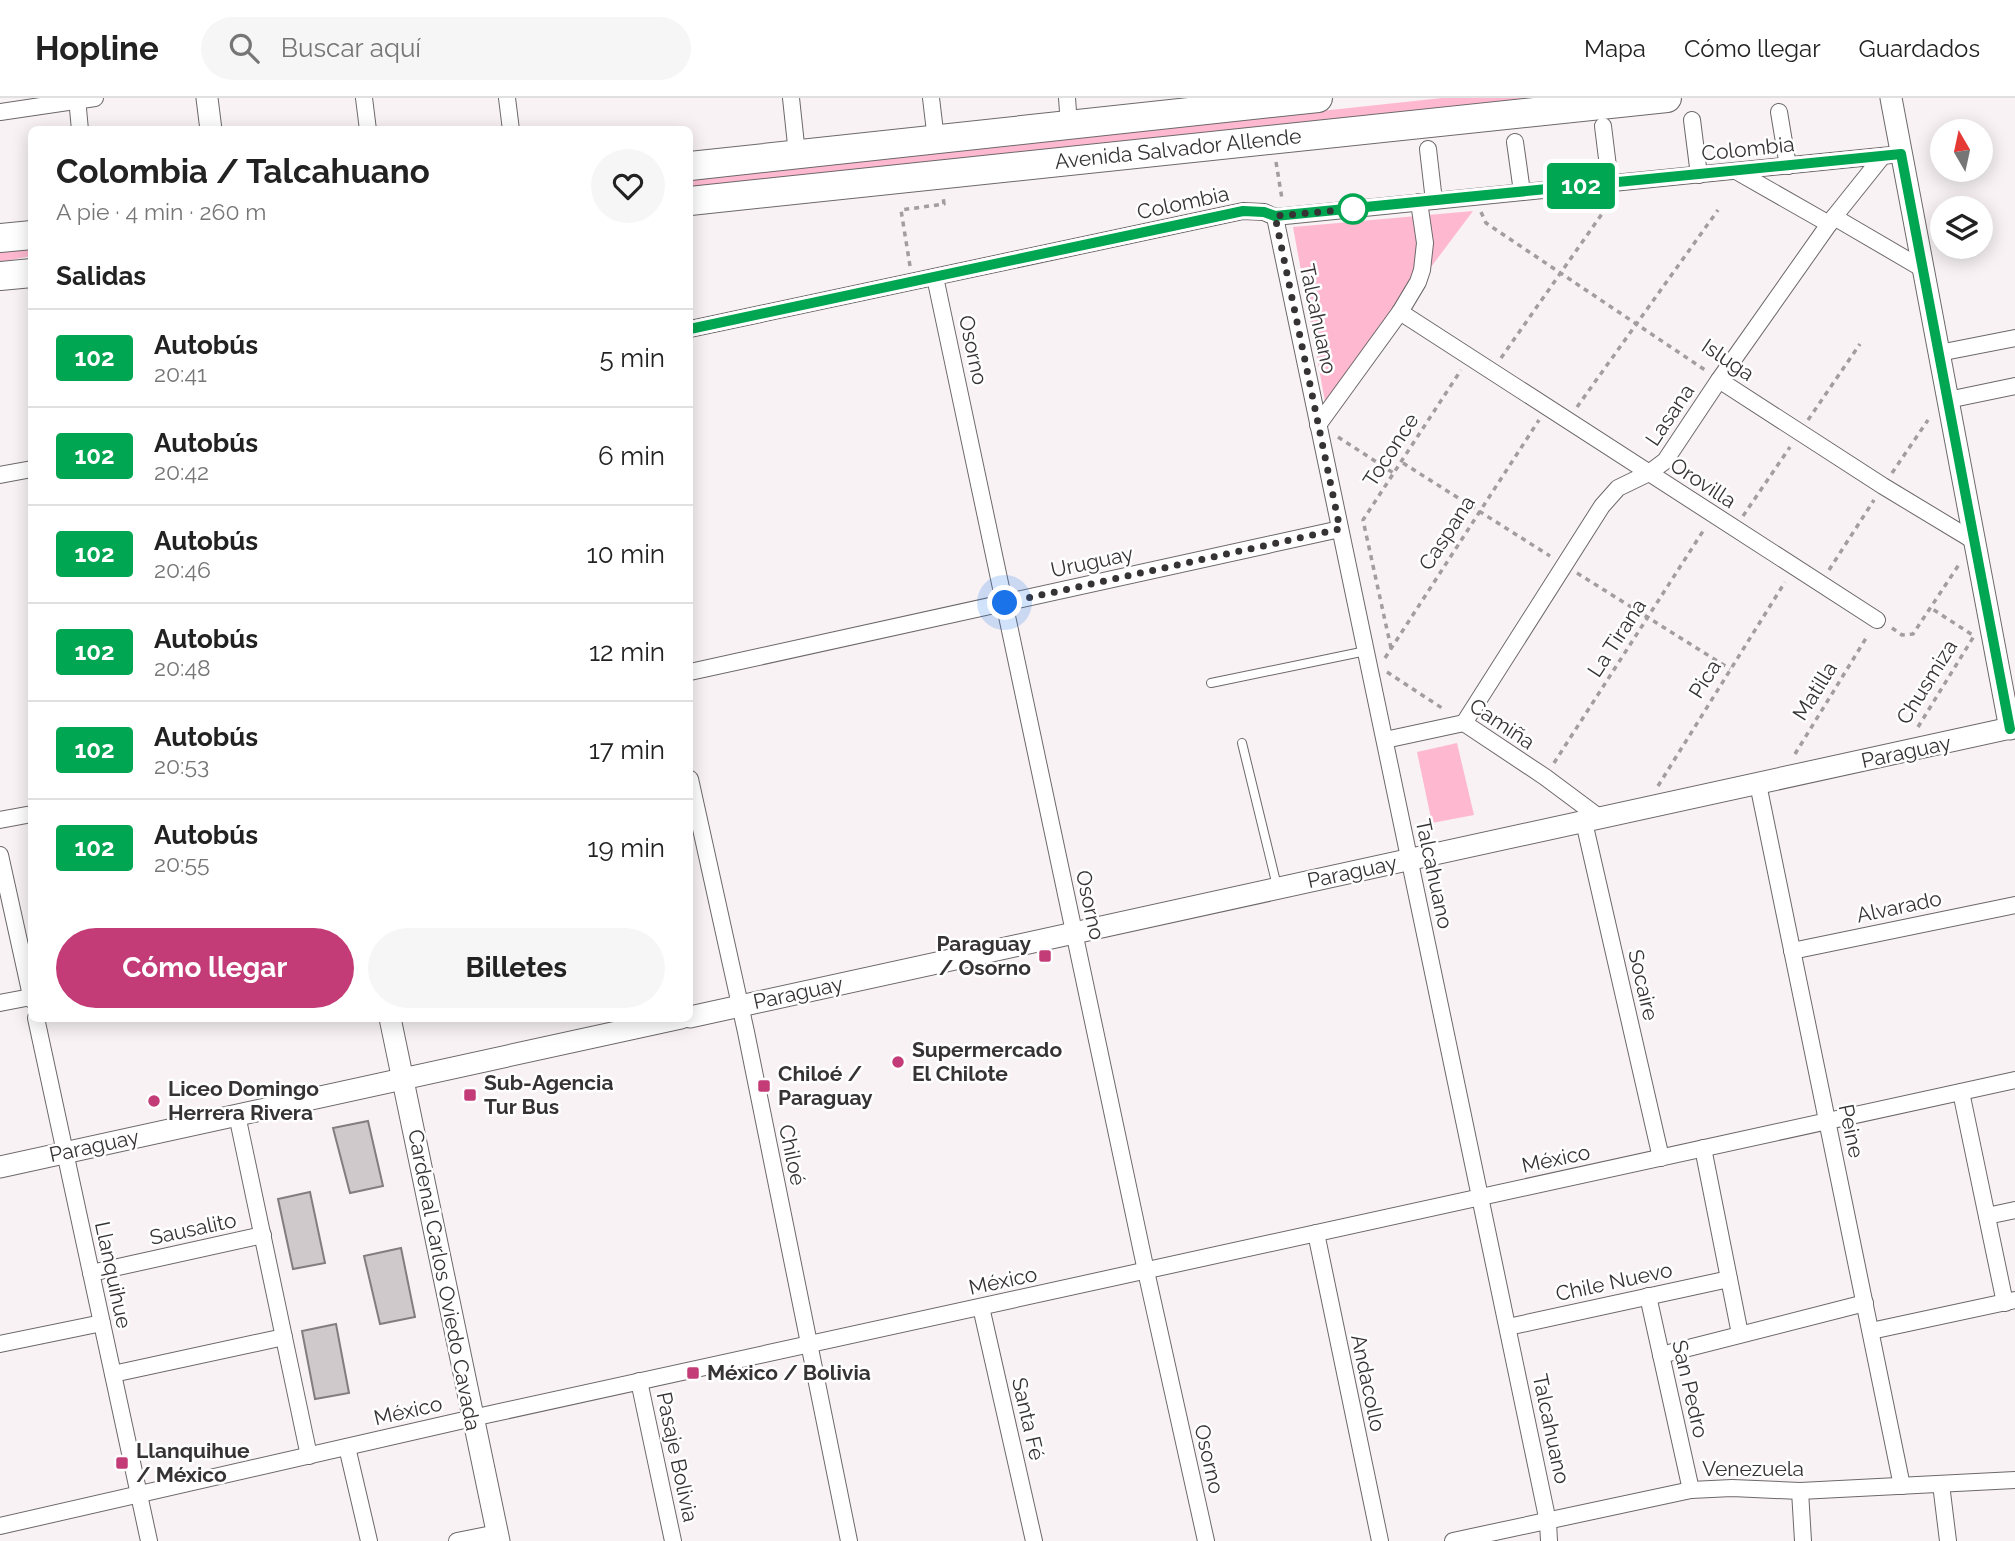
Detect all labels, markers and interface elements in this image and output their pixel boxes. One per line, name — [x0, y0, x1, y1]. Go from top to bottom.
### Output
search box — [201, 17, 691, 80]
text: Hopline — [35, 29, 159, 68]
icon: search — [225, 29, 263, 67]
text: Buscar aquí — [281, 33, 421, 63]
text: Mapa — [1584, 34, 1646, 63]
text: Cómo llegar — [1684, 34, 1821, 63]
text: Guardados — [1859, 34, 1980, 63]
north arrow — [1930, 119, 1993, 182]
map controls — [1930, 119, 1993, 259]
street label: Avenida Salvador Allende — [1053, 123, 1303, 174]
street label: Colombia — [1700, 131, 1796, 166]
button: heart — [591, 149, 665, 223]
text: Colombia / Talcahuano — [56, 152, 430, 191]
line badge: 102 — [1541, 163, 1621, 209]
text: 102 — [1561, 171, 1601, 200]
street label: Colombia — [1135, 181, 1231, 224]
unlabelled marker — [1338, 194, 1368, 224]
button: layers — [1930, 196, 1993, 259]
text: A pie · 4 min · 260 m — [56, 198, 266, 225]
text: Salidas — [56, 261, 146, 291]
street label: Talcahuano — [1295, 262, 1342, 376]
street label: Osorno — [954, 313, 993, 387]
text: Autobús — [154, 330, 258, 360]
street label: Isluga — [1697, 333, 1759, 386]
text: 102 — [74, 343, 115, 372]
text: 5 min — [599, 343, 665, 373]
text: 20:41 — [154, 360, 207, 387]
street label: Lasana — [1640, 379, 1699, 450]
street label: Toconce — [1358, 408, 1424, 491]
text: Autobús — [154, 428, 258, 458]
text: 102 — [74, 441, 115, 470]
text: 6 min — [598, 441, 665, 471]
street label: Orovilla — [1666, 452, 1741, 513]
text: 20:42 — [154, 458, 209, 485]
street label: Caspana — [1413, 491, 1480, 575]
text: Autobús — [154, 526, 258, 556]
text: 102 — [74, 539, 115, 568]
text: 10 min — [587, 539, 665, 569]
street label: Uruguay — [1048, 541, 1135, 582]
text: 20:46 — [154, 556, 211, 583]
your location — [987, 585, 1022, 620]
street label: La Tirana — [1582, 594, 1651, 682]
text: Autobús — [154, 624, 258, 654]
street label: Chusmiza — [1891, 635, 1962, 729]
text: 102 — [74, 637, 115, 666]
text: 12 min — [589, 637, 665, 667]
text: 20:48 — [154, 654, 211, 681]
street label: Pica — [1683, 655, 1726, 703]
street label: Matilla — [1787, 657, 1842, 725]
street label: Camiña — [1465, 693, 1540, 754]
text: Autobús — [154, 722, 258, 752]
street label: Paraguay — [1859, 730, 1953, 773]
text: 102 — [74, 735, 115, 764]
text: 17 min — [589, 735, 665, 765]
text: 20:53 — [154, 752, 209, 779]
street label: Talcahuano — [1411, 817, 1458, 931]
text: Autobús — [154, 820, 258, 850]
text: 102 — [74, 833, 115, 862]
text: 19 min — [587, 833, 665, 863]
text: 20:55 — [154, 850, 209, 877]
street label: Paraguay — [1305, 850, 1399, 893]
street label: Osorno — [1071, 868, 1110, 942]
street label: Alvarado — [1854, 885, 1944, 928]
button: Cómo llegar — [56, 928, 354, 1008]
button: Billetes — [368, 928, 665, 1008]
place label: Paraguay / Osorno — [936, 931, 1031, 980]
street label: Socaire — [1623, 947, 1664, 1023]
marker: Paraguay / Osorno — [1037, 948, 1053, 964]
street label: Paraguay — [751, 971, 845, 1014]
place label: Supermercado El Chilote — [912, 1037, 1062, 1086]
marker: Supermercado El Chilote — [890, 1054, 906, 1070]
place label: Chiloé / Paraguay — [778, 1061, 873, 1110]
place label: Sub-Agencia Tur Bus — [484, 1070, 614, 1119]
place label: Liceo Domingo Herrera Rivera — [168, 1076, 319, 1125]
marker: Chiloé / Paraguay — [756, 1078, 772, 1094]
marker: Sub-Agencia Tur Bus — [462, 1087, 478, 1103]
marker: Liceo Domingo Herrera Rivera — [146, 1093, 162, 1109]
street label: Peine — [1834, 1102, 1869, 1160]
street label: Chiloé — [774, 1122, 811, 1188]
street label: Paraguay — [47, 1124, 141, 1167]
street label: Cardenal Carlos Oviedo Cavada — [403, 1127, 486, 1433]
street label: México — [1519, 1139, 1592, 1178]
street label: Sausalito — [147, 1207, 238, 1250]
street label: Llanquihue — [90, 1219, 137, 1331]
street label: Chile Nuevo — [1553, 1257, 1675, 1306]
street label: México — [966, 1261, 1039, 1300]
street label: Andacollo — [1346, 1332, 1391, 1434]
street label: San Pedro — [1667, 1338, 1714, 1440]
place label: México / Bolivia — [707, 1360, 871, 1385]
marker: México / Bolivia — [685, 1365, 701, 1381]
street label: Talcahuano — [1528, 1372, 1575, 1486]
street label: Santa Fé — [1007, 1375, 1050, 1463]
street label: Pasaje Bolivia — [652, 1390, 703, 1524]
street label: México — [371, 1391, 444, 1430]
street label: Osorno — [1189, 1422, 1230, 1496]
place label: Llanquihue / México — [136, 1438, 250, 1487]
marker: Llanquihue / México — [114, 1455, 130, 1471]
street label: Venezuela — [1702, 1456, 1804, 1481]

